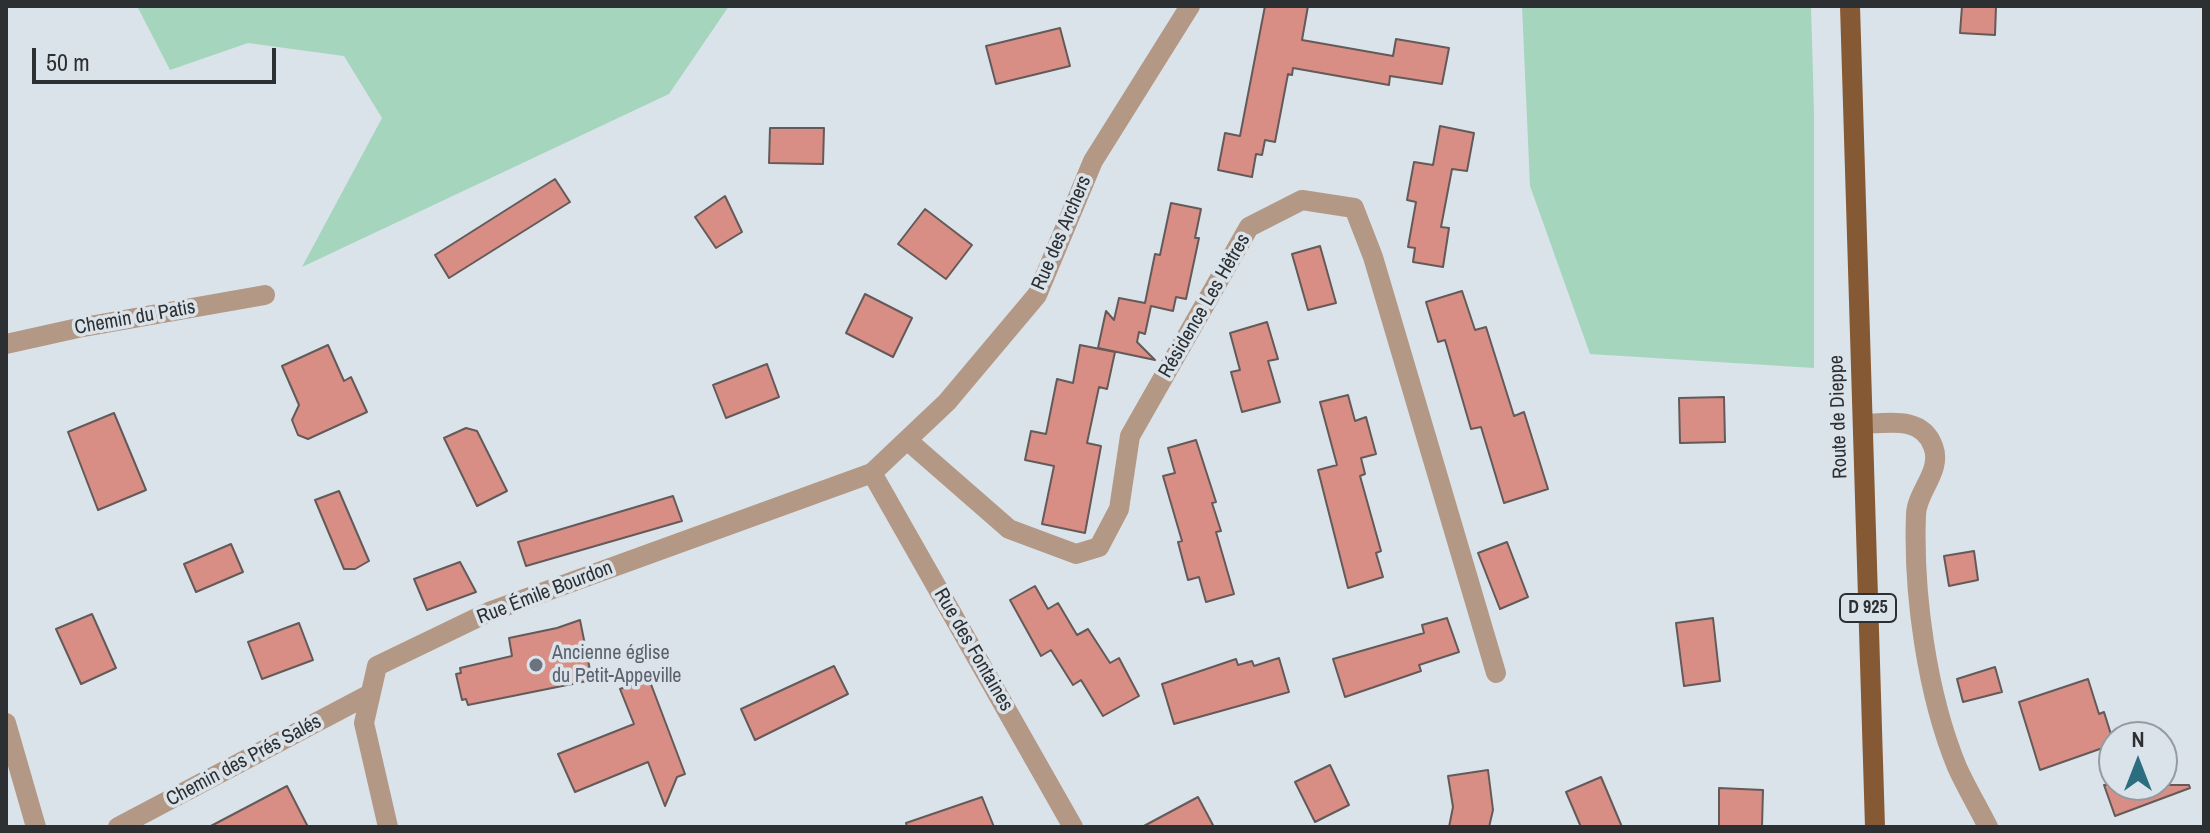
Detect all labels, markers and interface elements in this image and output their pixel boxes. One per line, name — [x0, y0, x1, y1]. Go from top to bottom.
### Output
scale bar — [36, 32, 280, 82]
text: 50 m — [46, 46, 90, 78]
street label: Rue des Archers — [1027, 172, 1097, 294]
street label: Résidence Les Hêtres — [1154, 230, 1256, 382]
street label: Chemin du Patis — [73, 296, 197, 340]
street label: Route de Dieppe — [1825, 355, 1853, 479]
street label: Rue Émile Bourdon — [474, 556, 616, 630]
street label: Rue des Fontaines — [928, 584, 1018, 716]
road number: D 925 — [1840, 594, 1896, 622]
place label: Ancienne église du Petit-Appeville — [552, 642, 681, 689]
marker: Ancienne église du Petit-Appeville — [527, 656, 545, 674]
street label: Chemin des Prés Salés — [162, 710, 326, 812]
north arrow — [2098, 721, 2178, 801]
text: N — [2131, 724, 2145, 754]

